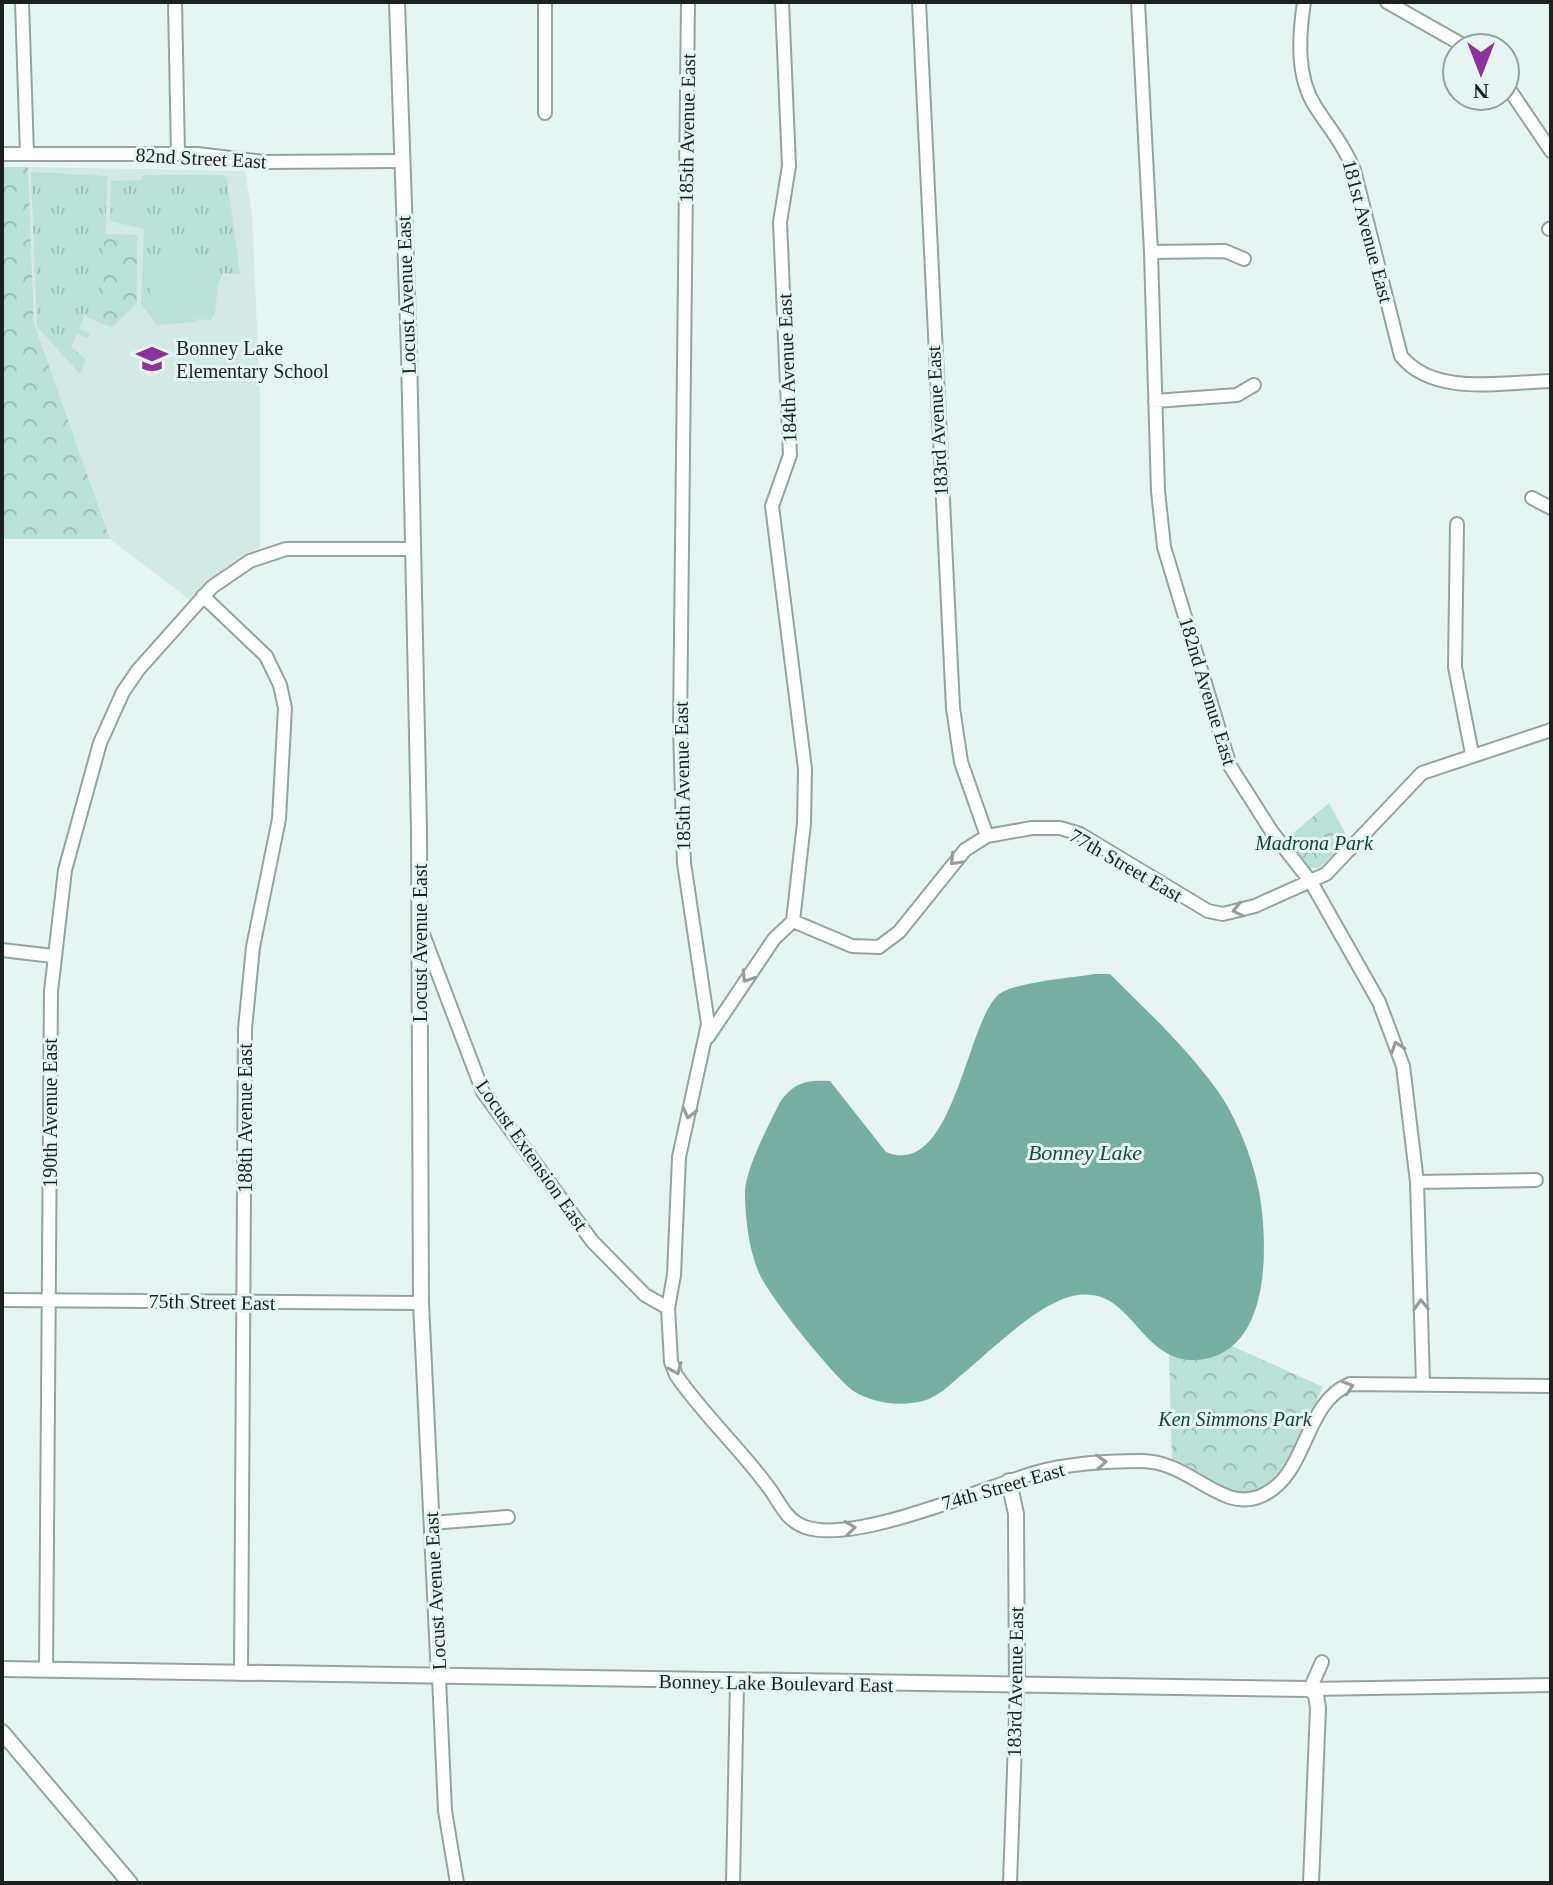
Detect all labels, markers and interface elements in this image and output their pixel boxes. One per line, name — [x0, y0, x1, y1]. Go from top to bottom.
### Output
north arrow — [1441, 32, 1521, 112]
street label: 185th Avenue East — [675, 53, 699, 203]
text: N — [1473, 79, 1489, 104]
street label: 82nd Street East — [135, 144, 267, 172]
street label: 181st Avenue East — [1338, 157, 1398, 305]
street label: Locust Avenue East — [392, 215, 420, 375]
street label: 184th Avenue East — [773, 292, 801, 443]
place label: Bonney Lake Elementary School — [176, 337, 329, 383]
school or university icon: Bonney Lake Elementary School — [135, 342, 169, 376]
street label: 183rd Avenue East — [922, 345, 952, 497]
street label: 182nd Avenue East — [1175, 614, 1241, 768]
street label: 185th Avenue East — [670, 701, 694, 851]
street label: 77th Street East — [1066, 824, 1187, 906]
park label: Madrona Park — [1254, 832, 1374, 854]
one-way arrow — [949, 851, 964, 865]
street label: Locust Avenue East — [409, 863, 431, 1022]
one-way arrow — [1232, 901, 1246, 918]
one-way arrow — [742, 968, 757, 982]
street label: 190th Avenue East — [39, 1038, 61, 1188]
one-way arrow — [1390, 1041, 1406, 1055]
street label: 188th Avenue East — [234, 1043, 256, 1193]
street label: Locust Extension East — [472, 1075, 593, 1235]
one-way arrow — [682, 1105, 699, 1119]
water label: Bonney Lake — [1028, 1140, 1142, 1165]
street label: 75th Street East — [148, 1290, 276, 1314]
one-way arrow — [1413, 1298, 1430, 1311]
one-way arrow — [666, 1361, 682, 1376]
one-way arrow — [1341, 1380, 1354, 1396]
park label: Ken Simmons Park — [1157, 1408, 1313, 1430]
one-way arrow — [1095, 1454, 1108, 1471]
street label: 74th Street East — [939, 1458, 1067, 1514]
street label: Locust Avenue East — [420, 1511, 450, 1671]
one-way arrow — [844, 1519, 857, 1536]
street label: 183rd Avenue East — [1003, 1606, 1027, 1758]
street label: Bonney Lake Boulevard East — [658, 1670, 894, 1697]

